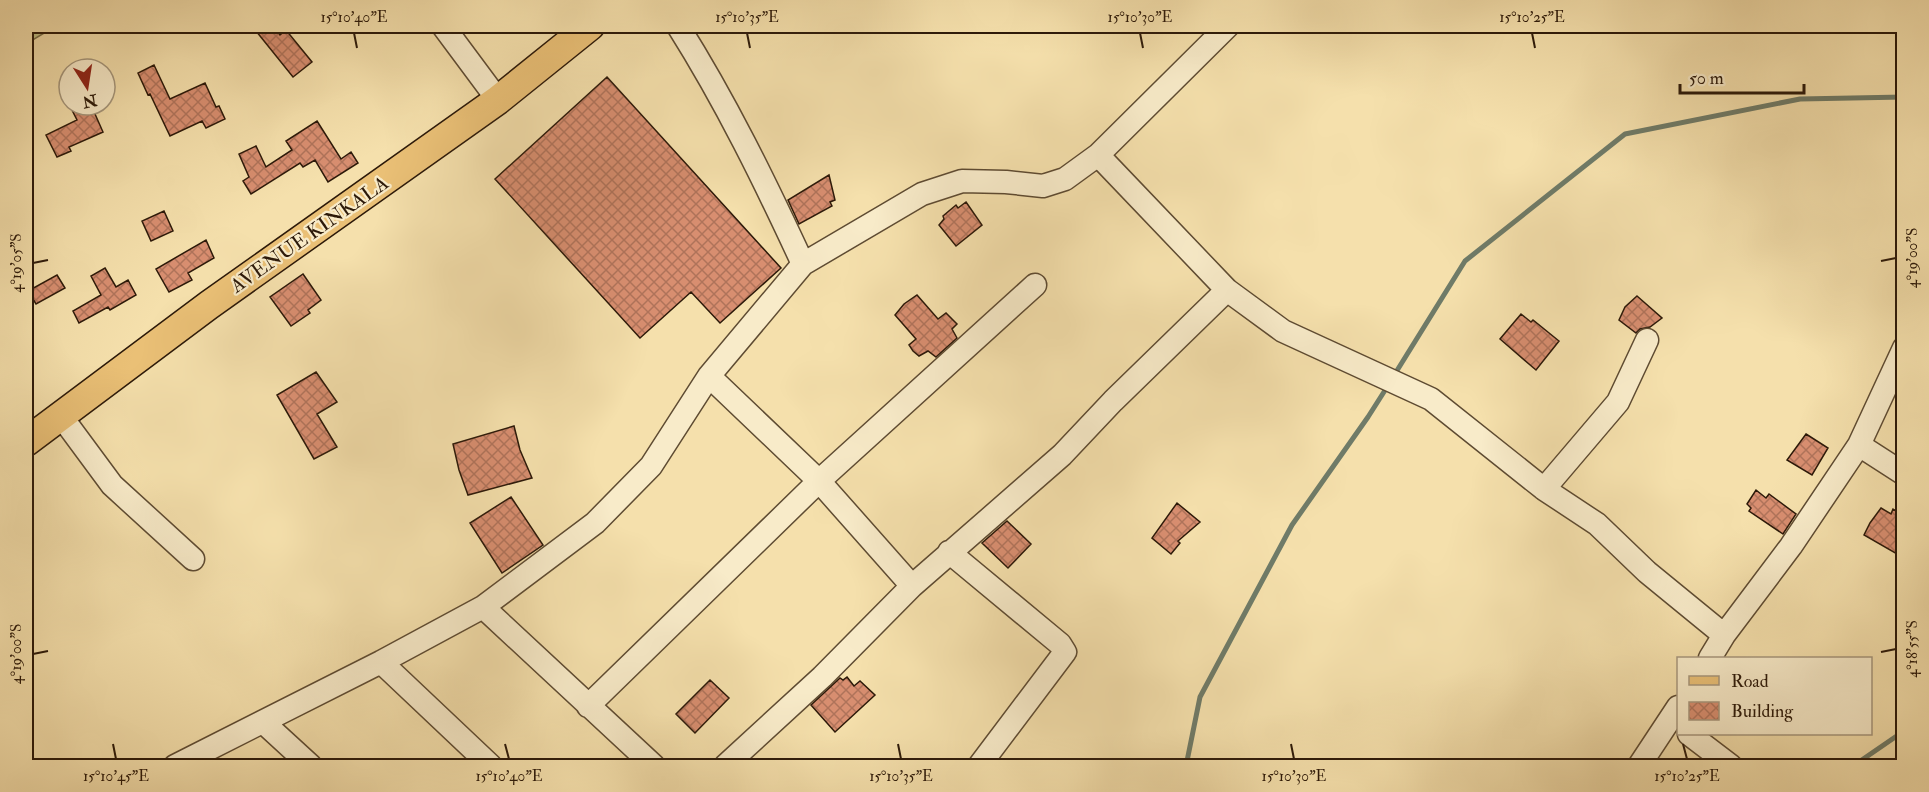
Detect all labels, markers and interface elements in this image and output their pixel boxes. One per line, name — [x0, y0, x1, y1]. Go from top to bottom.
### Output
text: 15°10'40"E — [320, 8, 388, 27]
text: 15°10'35"E — [715, 8, 779, 27]
text: 15°10'30"E — [1108, 8, 1173, 27]
text: 15°10'25"E — [1499, 8, 1565, 27]
north arrow — [57, 57, 117, 117]
scale bar — [1680, 57, 1804, 95]
text: 50 m — [1689, 67, 1724, 90]
text: N — [80, 89, 100, 112]
street label: AVENUE KINKALA — [224, 170, 393, 299]
text: 4°19'00"S — [1903, 228, 1922, 288]
text: 4°19'05"S — [7, 233, 26, 293]
text: 4°18'55"S — [1903, 620, 1922, 678]
text: 4°19'00"S — [7, 624, 26, 684]
legend — [1677, 657, 1872, 735]
text: Road — [1731, 670, 1769, 693]
text: Building — [1731, 700, 1794, 723]
text: 15°10'45"E — [83, 767, 149, 786]
text: 15°10'40"E — [475, 767, 543, 786]
text: 15°10'35"E — [869, 767, 933, 786]
text: 15°10'30"E — [1262, 767, 1327, 786]
text: 15°10'25"E — [1654, 767, 1720, 786]

